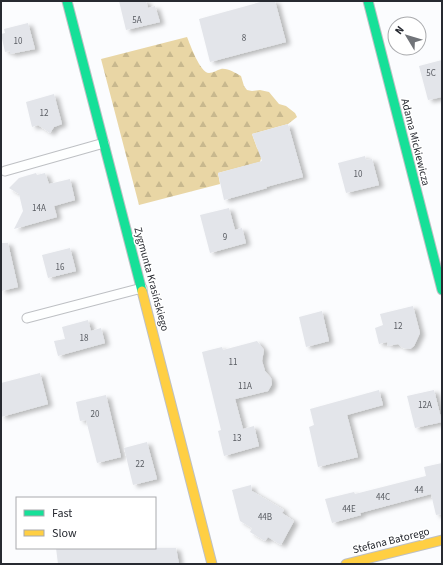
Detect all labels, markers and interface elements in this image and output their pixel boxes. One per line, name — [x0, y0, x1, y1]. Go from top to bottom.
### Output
house number: 5A — [132, 14, 142, 27]
north arrow — [387, 16, 427, 56]
text: N — [391, 23, 408, 38]
house number: 8 — [242, 32, 247, 45]
house number: 10 — [14, 35, 23, 48]
house number: 5C — [426, 67, 436, 80]
street label: Adama Mickiewicza — [397, 97, 434, 187]
house number: 12 — [40, 107, 49, 120]
house number: 10 — [354, 168, 363, 181]
house number: 14A — [32, 202, 46, 215]
street label: Zygmunta Krasińskiego — [130, 225, 173, 333]
house number: 9 — [223, 231, 228, 244]
house number: 16 — [56, 261, 65, 274]
house number: 12 — [394, 320, 403, 333]
house number: 18 — [80, 332, 89, 345]
house number: 11 — [229, 356, 237, 369]
house number: 11A — [238, 380, 252, 393]
house number: 12A — [418, 399, 432, 412]
house number: 20 — [91, 408, 100, 421]
house number: 13 — [233, 432, 242, 445]
house number: 22 — [136, 458, 145, 471]
house number: 44 — [415, 484, 424, 497]
house number: 44C — [376, 491, 390, 504]
legend — [16, 497, 156, 549]
house number: 44E — [342, 503, 356, 516]
text: Fast — [52, 505, 72, 522]
house number: 44B — [258, 511, 272, 524]
street label: Stefana Batorego — [351, 524, 431, 557]
text: Slow — [52, 525, 77, 542]

